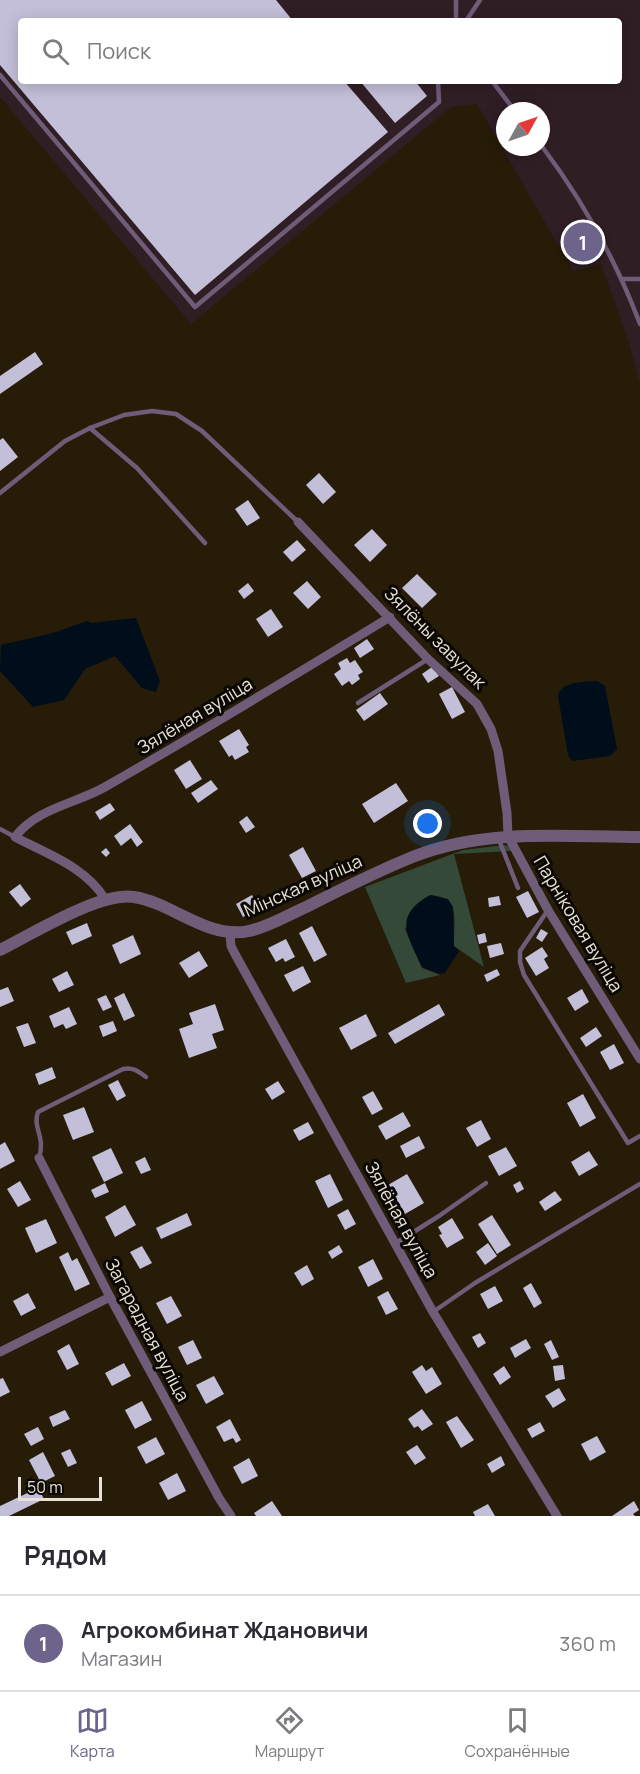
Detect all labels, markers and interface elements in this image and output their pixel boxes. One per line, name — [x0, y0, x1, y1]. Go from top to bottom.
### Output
search box — [18, 18, 622, 84]
icon: search — [39, 35, 72, 68]
text: Поиск — [87, 36, 151, 66]
north arrow — [496, 102, 550, 156]
pin: 1 — [564, 220, 602, 264]
street label: Зялёны завулак — [379, 581, 493, 694]
street label: Зялёная вуліца — [133, 671, 256, 759]
your location — [413, 809, 442, 838]
street label: Мінская вуліца — [240, 848, 365, 922]
street label: Парніковая вуліца — [529, 851, 629, 996]
street label: Зялёная вуліца — [360, 1157, 444, 1282]
street label: Загарадная вуліца — [100, 1254, 196, 1405]
scale bar — [18, 1474, 102, 1502]
text: 50 m — [27, 1476, 63, 1498]
text: Рядом — [24, 1537, 107, 1573]
text: Агрокомбинат Ждановичи — [81, 1615, 368, 1645]
text: 1 — [39, 1630, 48, 1657]
text: 360 m — [559, 1630, 616, 1657]
text: Магазин — [81, 1645, 162, 1672]
tab: Карта — [70, 1704, 115, 1762]
tab: Маршрут — [255, 1704, 324, 1762]
tab: Сохранённые — [465, 1704, 570, 1762]

